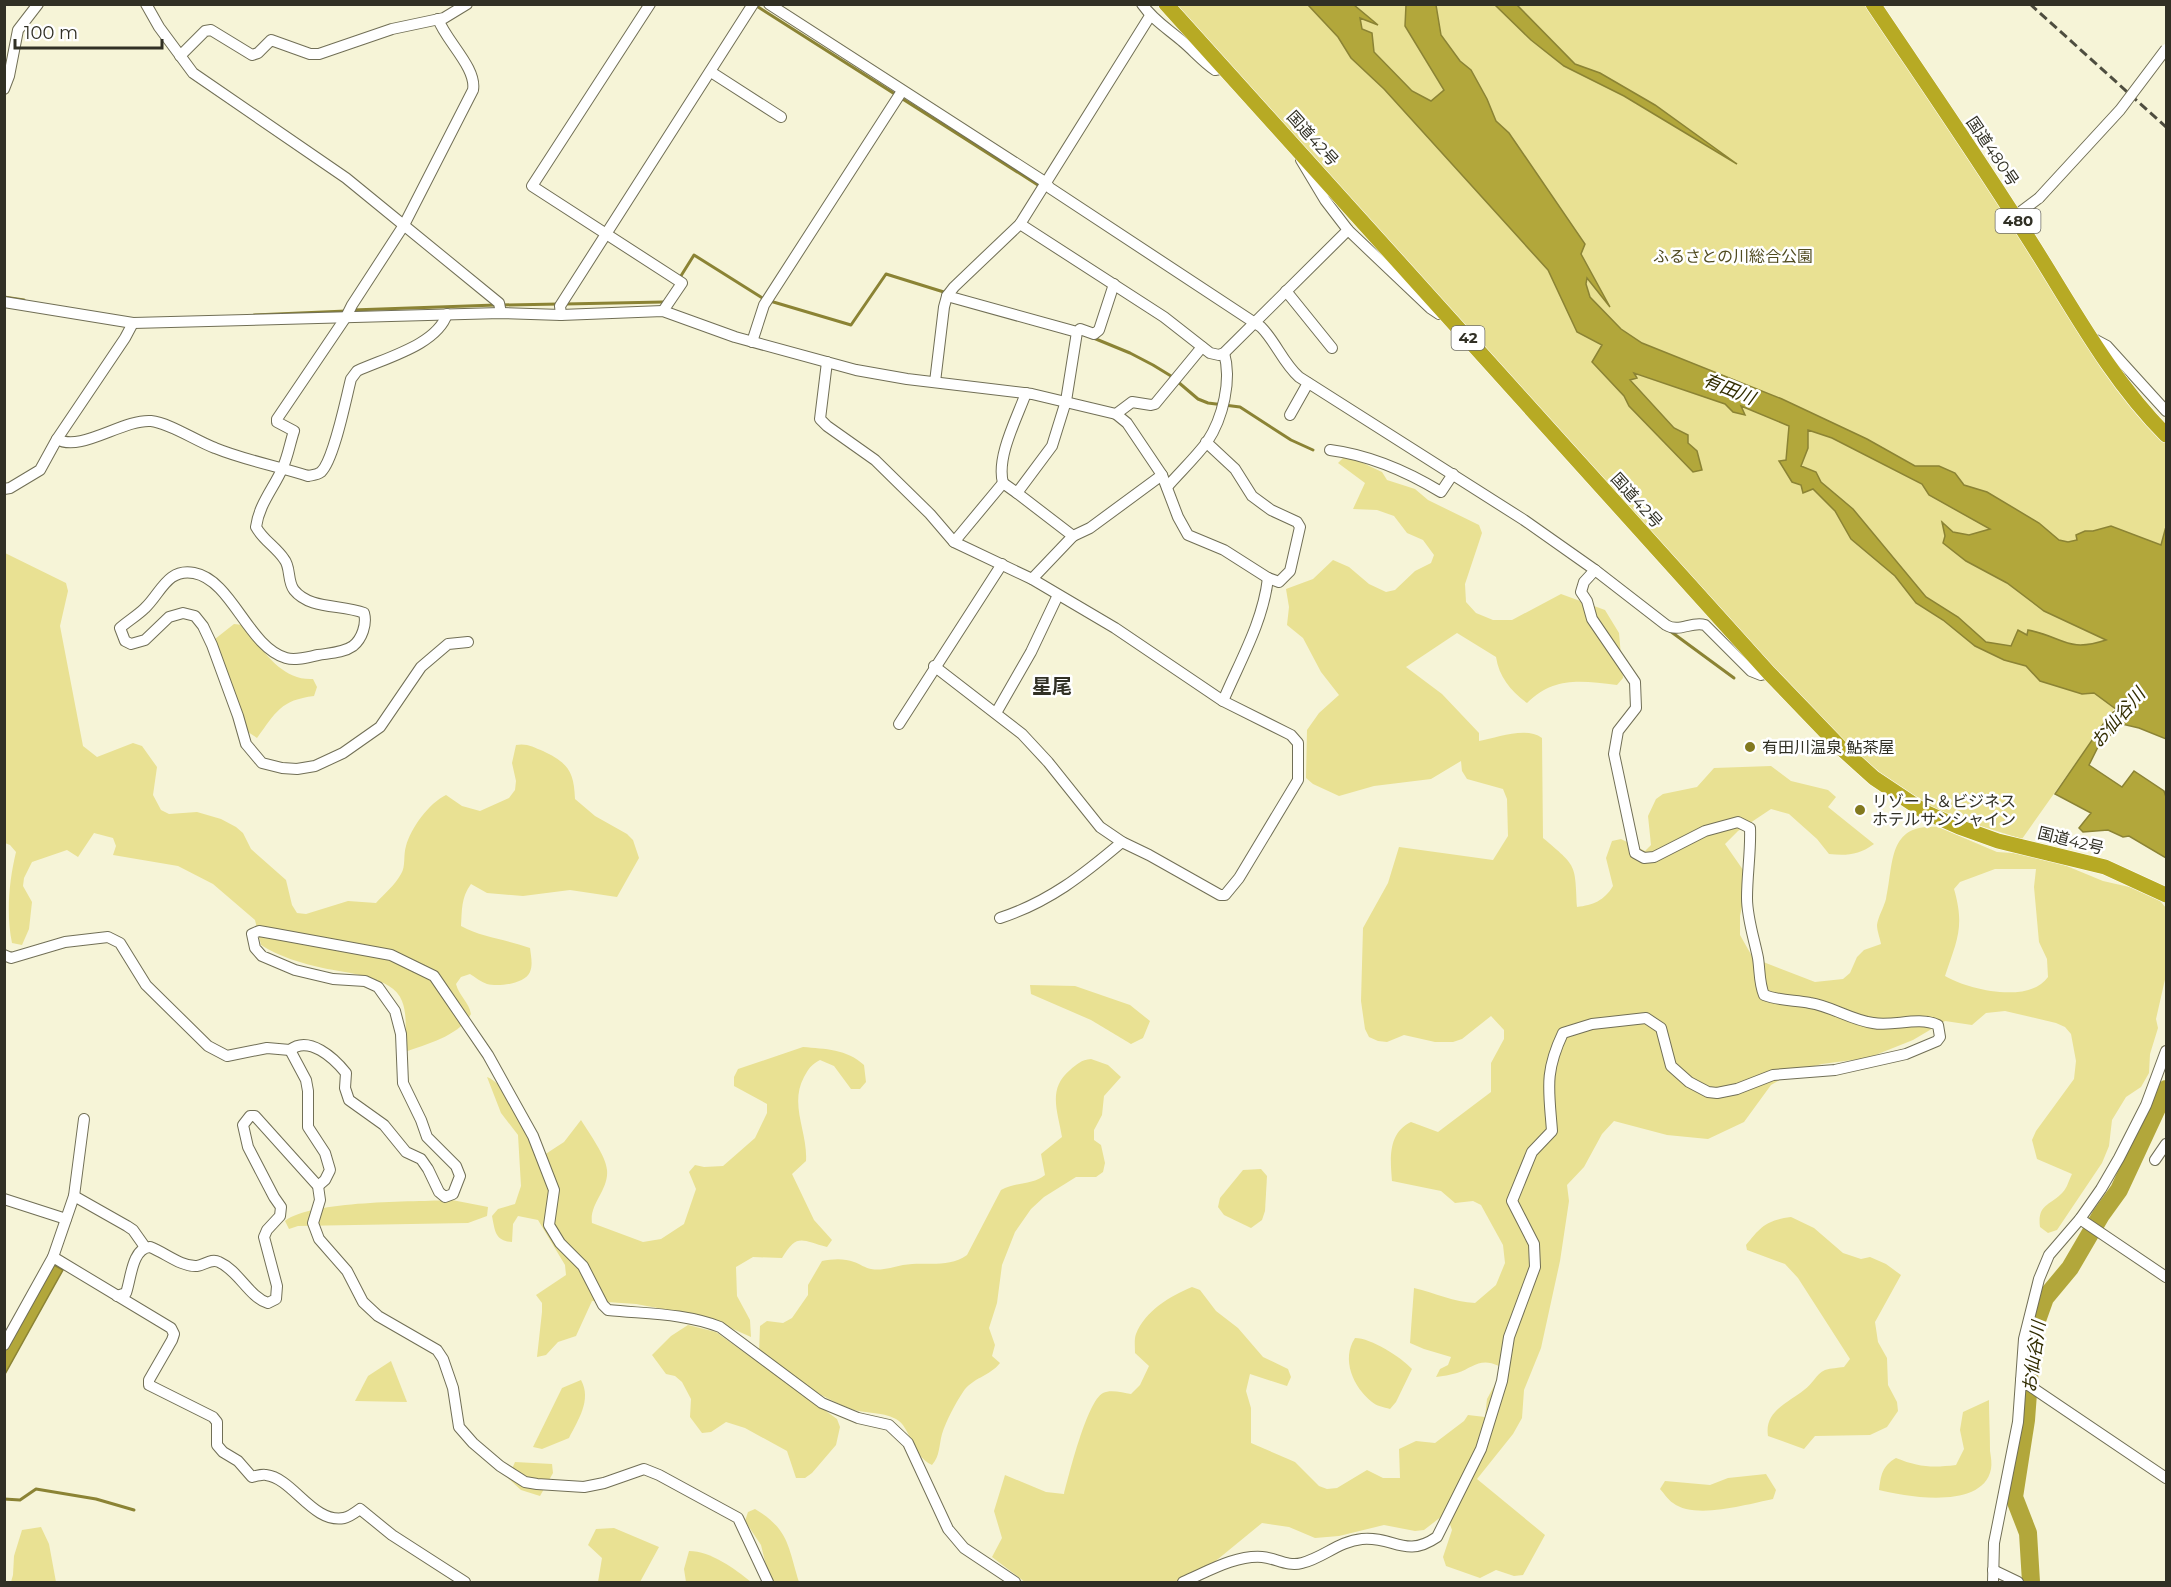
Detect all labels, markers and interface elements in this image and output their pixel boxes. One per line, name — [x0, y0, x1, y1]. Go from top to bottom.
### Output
scale bar — [15, 12, 162, 50]
text: 100 m — [24, 22, 78, 44]
street label: 国道42号 — [1283, 107, 1342, 170]
street label: 国道480号 — [1962, 113, 2023, 190]
road number: 480 — [1996, 209, 2040, 233]
park label: ふるさとの川総合公園 — [1653, 247, 1813, 266]
road number: 42 — [1452, 326, 1484, 350]
water label: 有田川 — [1700, 369, 1760, 410]
street label: 国道42号 — [1607, 469, 1666, 532]
district label: 星尾 — [1032, 674, 1072, 698]
water label: お仙谷川 — [2086, 682, 2151, 752]
place label: 有田川温泉 鮎茶屋 — [1762, 738, 1894, 757]
marker: 有田川温泉 鮎茶屋 — [1743, 740, 1757, 754]
place label: リゾート＆ビジネス ホテルサンシャイン — [1872, 792, 2016, 829]
marker: リゾート＆ビジネス ホテルサンシャイン — [1853, 803, 1867, 817]
street label: 国道42号 — [2036, 823, 2106, 858]
water label: お仙谷川 — [2018, 1318, 2050, 1394]

